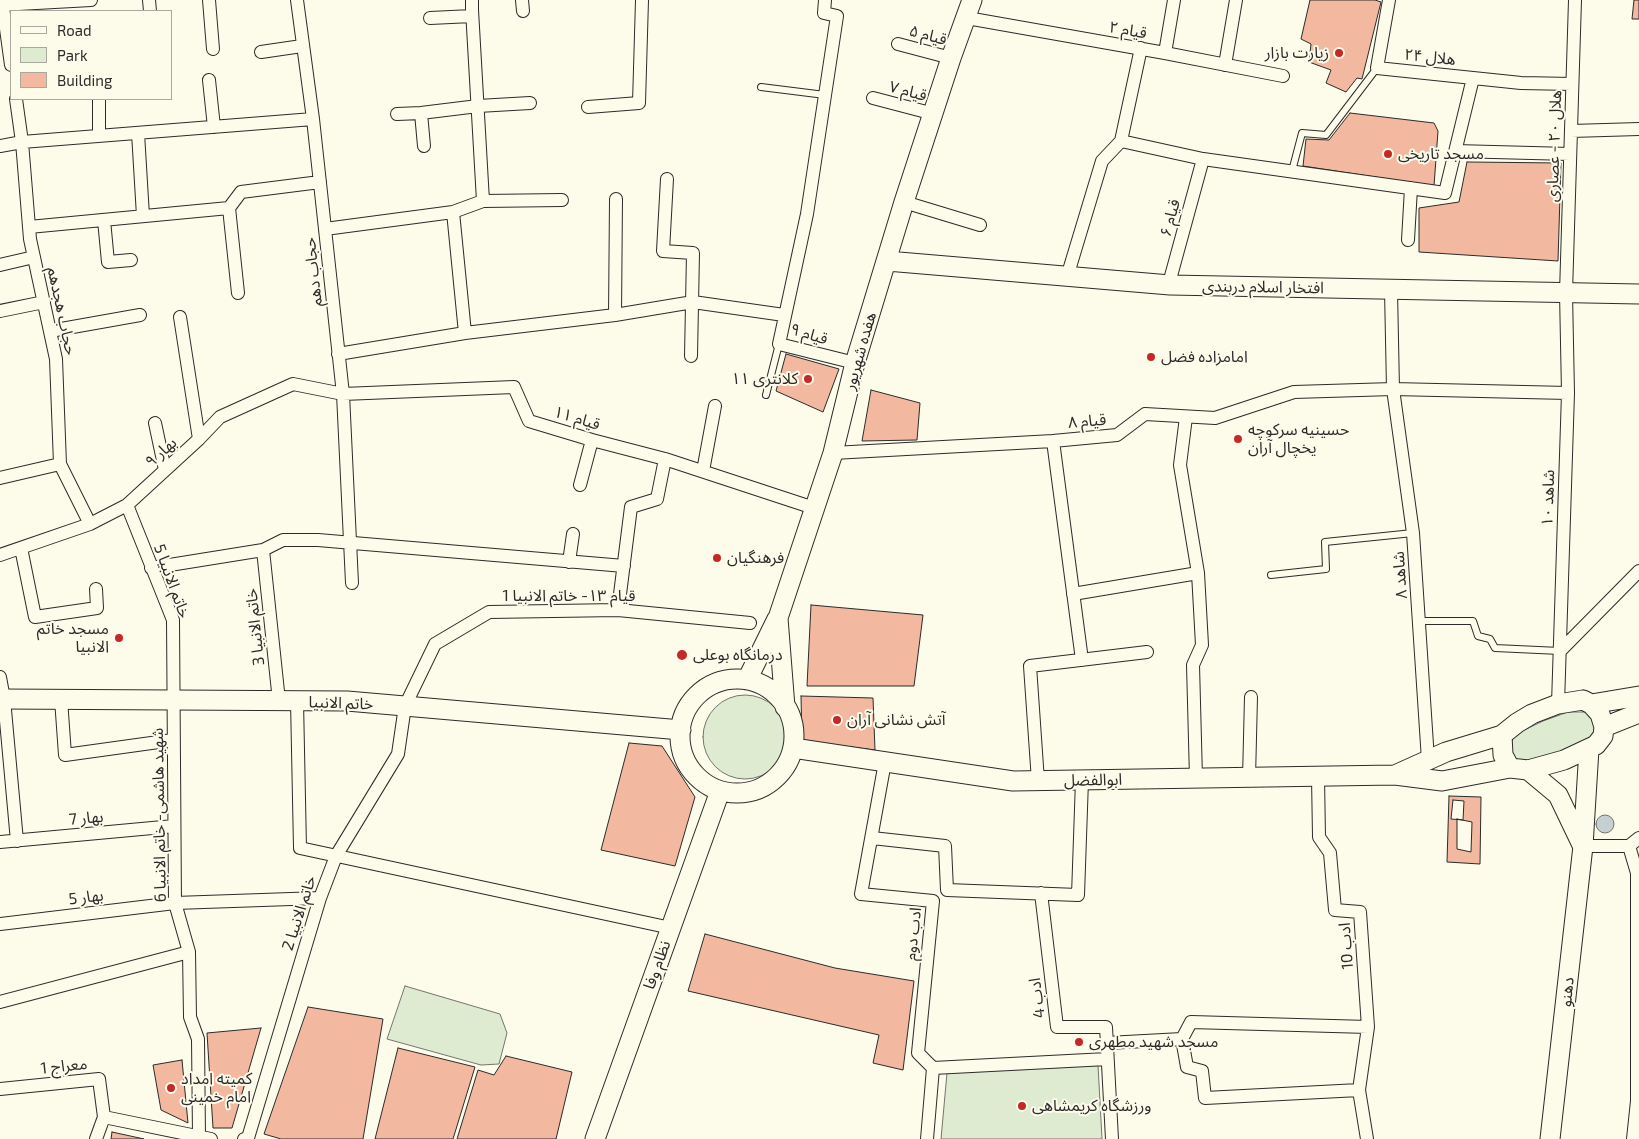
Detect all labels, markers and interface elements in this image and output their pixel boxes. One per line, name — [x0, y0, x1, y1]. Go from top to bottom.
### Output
legend — [10, 10, 172, 100]
street label: قیام ۲ — [1108, 17, 1148, 43]
text: Road — [57, 21, 92, 39]
street label: قیام ۵ — [907, 21, 949, 49]
place label: زیارت بازار — [1265, 43, 1329, 63]
street label: هلال ۲۴ — [1403, 45, 1457, 69]
text: Park — [57, 46, 88, 64]
marker: زیارت بازار — [1333, 47, 1345, 59]
text: Building — [57, 71, 112, 89]
street label: قیام ۷ — [887, 77, 929, 105]
street label: هلال ۲۰ - عصاری — [1542, 90, 1566, 202]
place label: مسجد تاریخی — [1398, 144, 1484, 164]
marker: مسجد تاریخی — [1382, 148, 1394, 160]
street label: قیام ۶ — [1156, 197, 1184, 239]
street label: حجاب دهم — [300, 236, 326, 308]
street label: حجاب هجدهم — [43, 265, 81, 357]
street label: افتخار اسلام دربندی — [1202, 276, 1324, 298]
street label: هفده شهریور — [840, 310, 880, 392]
street label: قیام ۹ — [788, 319, 830, 349]
place label: امامزاده فضل — [1161, 347, 1248, 367]
marker: امامزاده فضل — [1145, 351, 1157, 363]
place label: کلانتری ۱۱ — [731, 369, 798, 389]
marker: کلانتری ۱۱ — [802, 373, 814, 385]
street label: قیام ۱۱ — [552, 402, 602, 434]
street label: قیام ۸ — [1067, 410, 1107, 432]
place label: حسینیه سرکوچه یخچال آران — [1248, 420, 1349, 458]
street label: بهار ۹ — [141, 433, 181, 471]
marker: حسینیه سرکوچه یخچال آران — [1232, 433, 1244, 445]
street label: شاهد ۱۰ — [1537, 469, 1559, 527]
street label: خاتم الانبیا 5 — [150, 541, 194, 621]
place label: فرهنگیان — [727, 548, 784, 568]
street label: شاهد ۸ — [1389, 551, 1411, 599]
marker: فرهنگیان — [711, 552, 723, 564]
street label: قیام ۱۳- خاتم الانبیا 1 — [502, 586, 636, 606]
street label: خاتم الانبیا 3 — [241, 587, 269, 667]
place label: مسجد خاتم الانبیا — [37, 619, 109, 657]
marker: مسجد خاتم الانبیا — [113, 632, 125, 644]
place label: درمانگاه بوعلی — [693, 645, 783, 665]
marker: درمانگاه بوعلی — [675, 648, 689, 662]
street label: خاتم الانبیا — [308, 692, 374, 714]
place label: آتش نشانی آران — [847, 710, 946, 730]
marker: آتش نشانی آران — [831, 714, 843, 726]
street label: شهید هاشمی- خاتم الانبیا 6 — [148, 728, 170, 902]
street label: ابوالفضل — [1064, 770, 1122, 790]
street label: بهار 7 — [68, 807, 104, 829]
street label: خاتم الانبیا 2 — [278, 873, 320, 953]
street label: بهار 5 — [67, 885, 105, 909]
street label: ادب دوم — [901, 906, 925, 962]
street label: ادب 10 — [1335, 922, 1357, 970]
street label: نظام وفا — [639, 938, 675, 992]
street label: دهنو — [1556, 976, 1578, 1008]
street label: ادب 4 — [1025, 977, 1049, 1019]
place label: مسجد شهید مطهری — [1089, 1032, 1218, 1052]
marker: مسجد شهید مطهری — [1073, 1036, 1085, 1048]
street label: معراج 1 — [40, 1054, 88, 1078]
place label: کمیته امداد امام خمینی — [181, 1069, 252, 1107]
marker: کمیته امداد امام خمینی — [165, 1082, 177, 1094]
place label: ورزشگاه کریمشاهی — [1032, 1096, 1151, 1116]
marker: ورزشگاه کریمشاهی — [1016, 1100, 1028, 1112]

